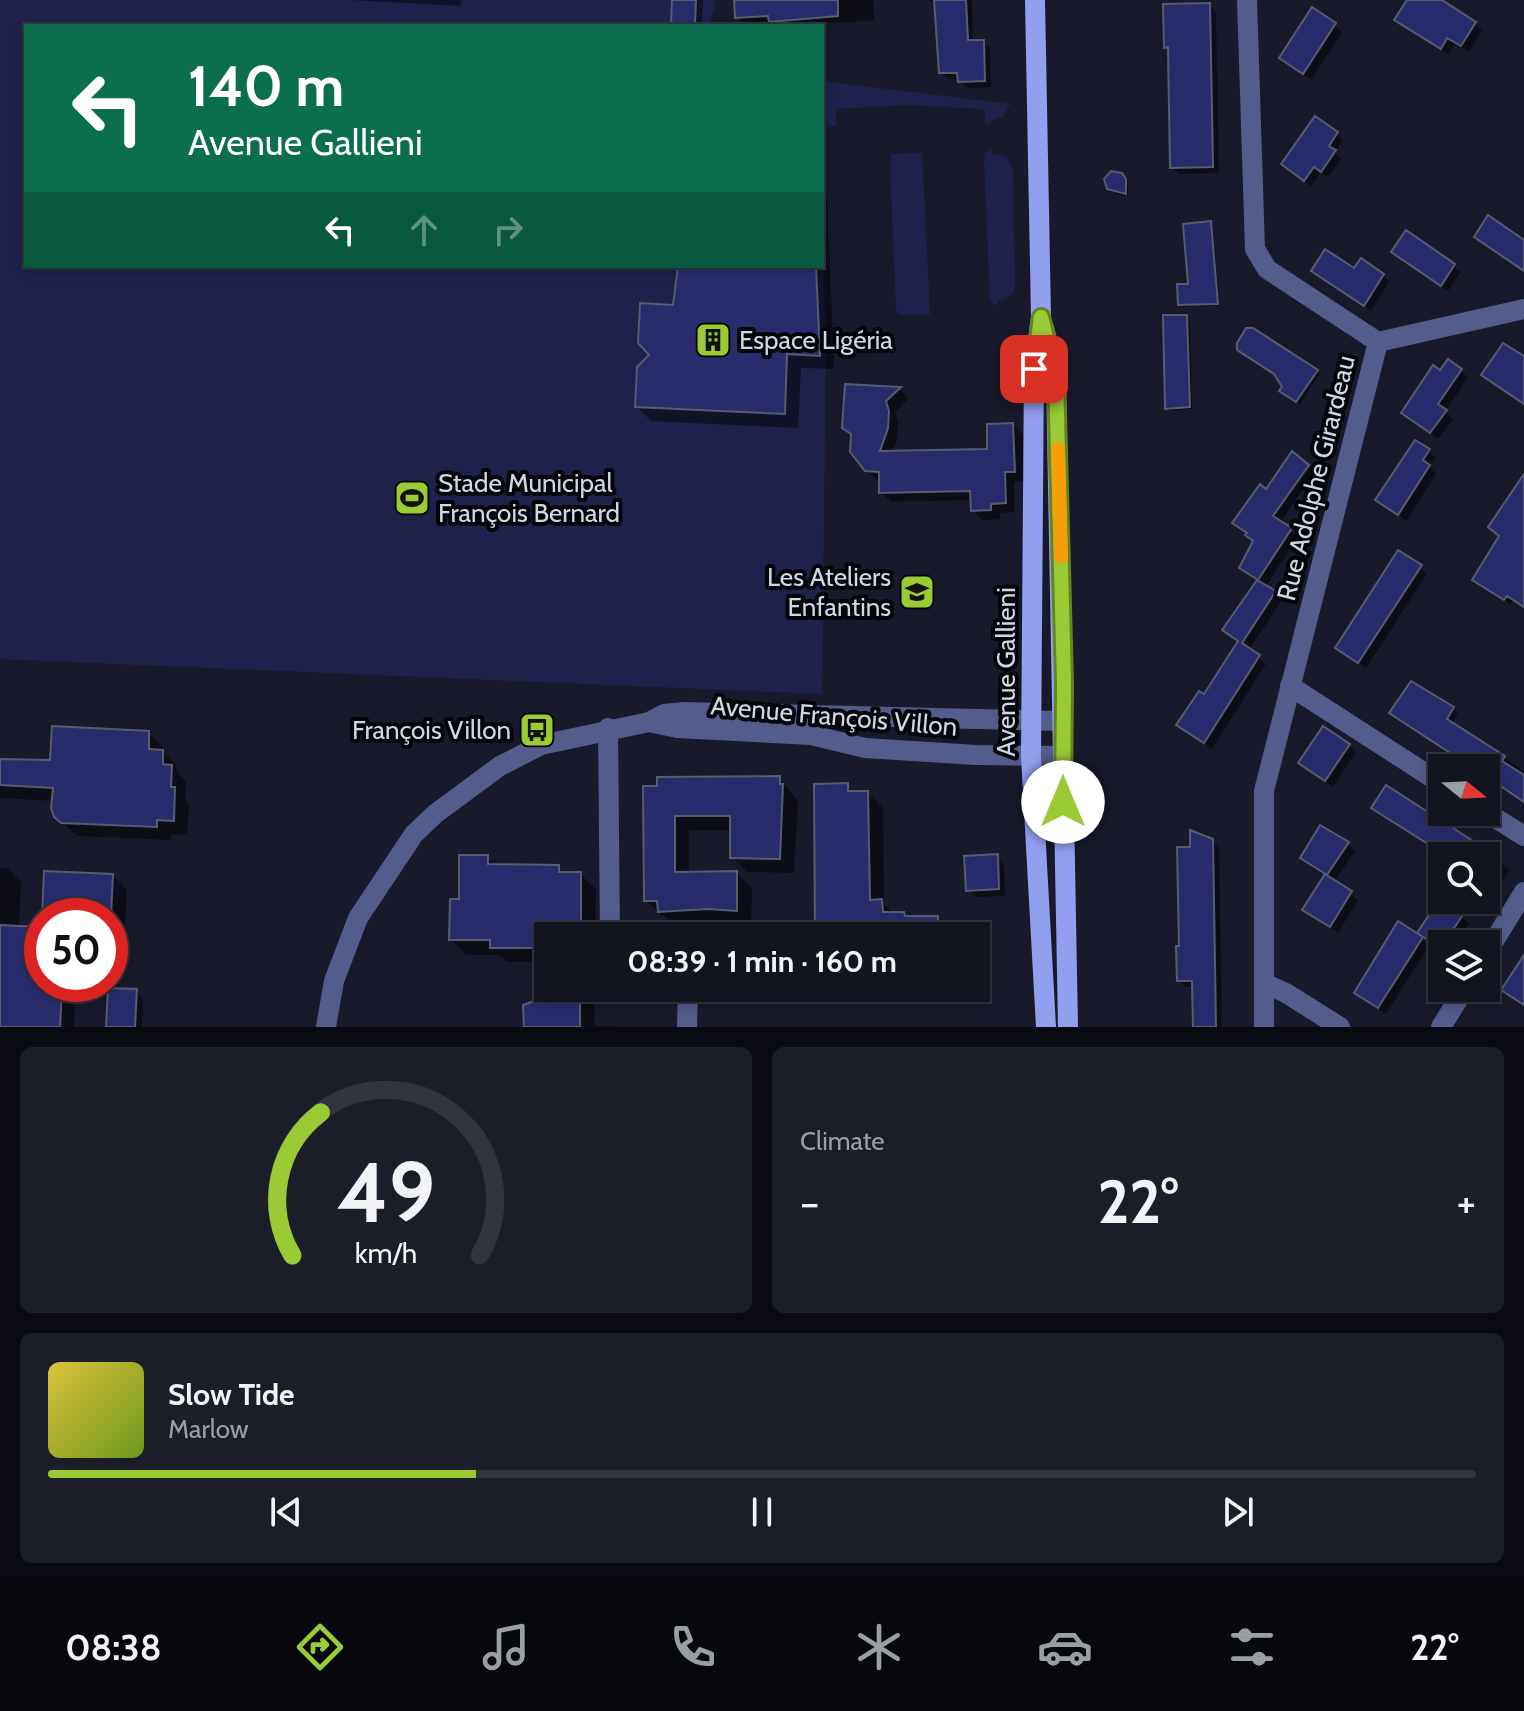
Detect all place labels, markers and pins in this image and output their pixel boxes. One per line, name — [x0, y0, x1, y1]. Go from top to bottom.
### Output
building icon: Espace Ligéria — [694, 321, 732, 359]
place label: Espace Ligéria — [739, 324, 893, 356]
pin — [1000, 335, 1068, 403]
place label: Stade Municipal François Bernard — [438, 467, 620, 529]
sports icon: Stade Municipal François Bernard — [393, 479, 431, 517]
place label: Les Ateliers Enfantins — [767, 561, 891, 623]
school or university icon: Les Ateliers Enfantins — [898, 573, 936, 611]
bus stop icon: François Villon — [518, 711, 556, 749]
place label: François Villon — [352, 714, 511, 746]

